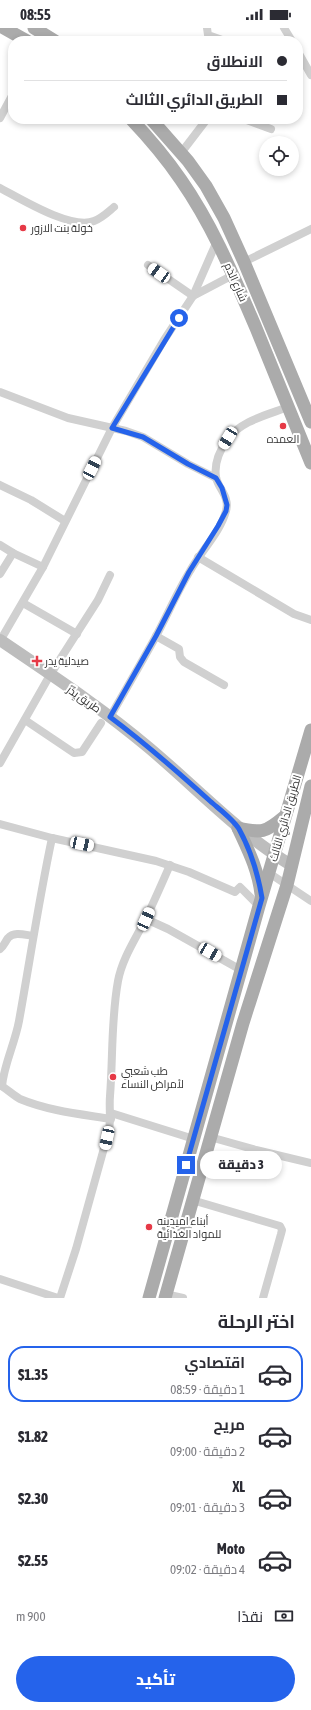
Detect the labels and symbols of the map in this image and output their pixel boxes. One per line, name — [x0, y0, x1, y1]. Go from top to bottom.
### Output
place label: خولة بنت الازور — [30, 222, 93, 235]
marker: خولة بنت الازور — [18, 223, 28, 233]
car — [146, 261, 172, 285]
street label: شارع الدَم — [220, 261, 250, 304]
route start — [170, 309, 188, 327]
marker: العمده — [278, 421, 288, 431]
car — [217, 425, 239, 451]
place label: العمده — [267, 433, 299, 445]
car — [81, 455, 103, 481]
place label: صيدلية يدر — [44, 655, 89, 668]
marker: صيدلية يدر — [32, 656, 42, 666]
street label: طريق يِدِّرْ — [63, 682, 103, 716]
street label: الطريق الدائري الثالث — [267, 773, 306, 864]
car — [69, 836, 95, 852]
car — [136, 906, 156, 932]
car — [197, 941, 223, 963]
place label: طب شعبي لأمراض النساء — [121, 1065, 184, 1091]
marker: طب شعبي لأمراض النساء — [108, 1072, 118, 1082]
car — [99, 1125, 115, 1151]
callout: 3 دقيقة — [200, 1151, 282, 1179]
route end — [177, 1156, 195, 1174]
place label: أبناء اميدينه للمواد الغذائية — [157, 1214, 221, 1241]
marker: أبناء اميدينه للمواد الغذائية — [144, 1222, 154, 1232]

